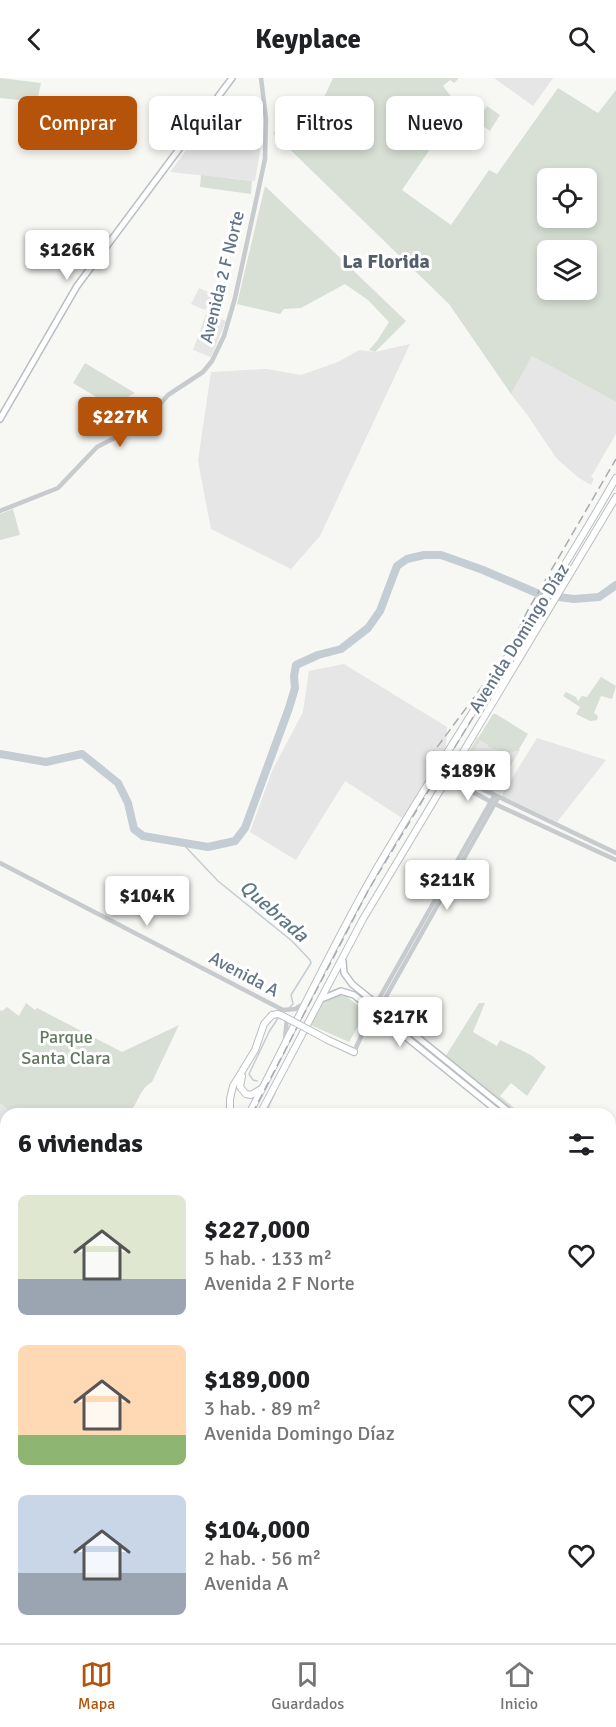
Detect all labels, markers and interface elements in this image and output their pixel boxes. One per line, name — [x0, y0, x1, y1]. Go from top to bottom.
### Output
icon: back — [18, 23, 51, 56]
text: Keyplace — [255, 23, 361, 56]
icon: search — [565, 23, 598, 56]
chip: Comprar — [18, 96, 137, 150]
chip: Alquilar — [149, 96, 263, 150]
chip: Filtros — [275, 96, 374, 150]
chip: Nuevo — [386, 96, 484, 150]
map controls — [537, 168, 597, 300]
button: locate — [537, 168, 597, 228]
street label: Avenida 2 F Norte — [195, 208, 249, 346]
pin: $126K — [25, 230, 109, 281]
text: $126K — [39, 237, 95, 262]
button: layers — [537, 240, 597, 300]
district label: La Florida — [342, 249, 430, 274]
pin: $227K — [78, 397, 162, 448]
text: $227K — [92, 404, 148, 429]
street label: Avenida Domingo Díaz — [464, 559, 574, 717]
pin: $189K — [426, 751, 510, 802]
text: $189K — [440, 758, 496, 783]
pin: $211K — [405, 860, 489, 911]
text: $211K — [419, 867, 475, 892]
water label: Quebrada — [235, 875, 314, 948]
pin: $104K — [105, 876, 189, 927]
text: $104K — [119, 883, 175, 908]
street label: Avenida A — [205, 946, 283, 1002]
pin: $217K — [358, 997, 442, 1048]
text: $217K — [372, 1004, 428, 1029]
park label: Parque Santa Clara — [21, 1026, 111, 1069]
text: 6 viviendas — [18, 1128, 143, 1160]
icon: filters — [565, 1128, 598, 1161]
text: $227,000 — [204, 1214, 310, 1246]
icon: home — [66, 1219, 138, 1291]
icon: heart — [565, 1239, 598, 1272]
text: 5 hab. · 133 m² — [204, 1246, 332, 1271]
text: Avenida 2 F Norte — [204, 1271, 355, 1296]
text: $189,000 — [204, 1364, 310, 1396]
icon: home — [66, 1369, 138, 1441]
icon: heart — [565, 1389, 598, 1422]
text: 3 hab. · 89 m² — [204, 1396, 321, 1421]
text: Avenida Domingo Díaz — [204, 1421, 395, 1446]
text: $104,000 — [204, 1514, 310, 1546]
icon: home — [66, 1519, 138, 1591]
icon: heart — [565, 1539, 598, 1572]
text: 2 hab. · 56 m² — [204, 1546, 321, 1571]
text: Avenida A — [204, 1571, 288, 1596]
tab: Mapa — [78, 1658, 115, 1714]
tab: Guardados — [271, 1658, 344, 1714]
tab: Inicio — [500, 1658, 538, 1714]

